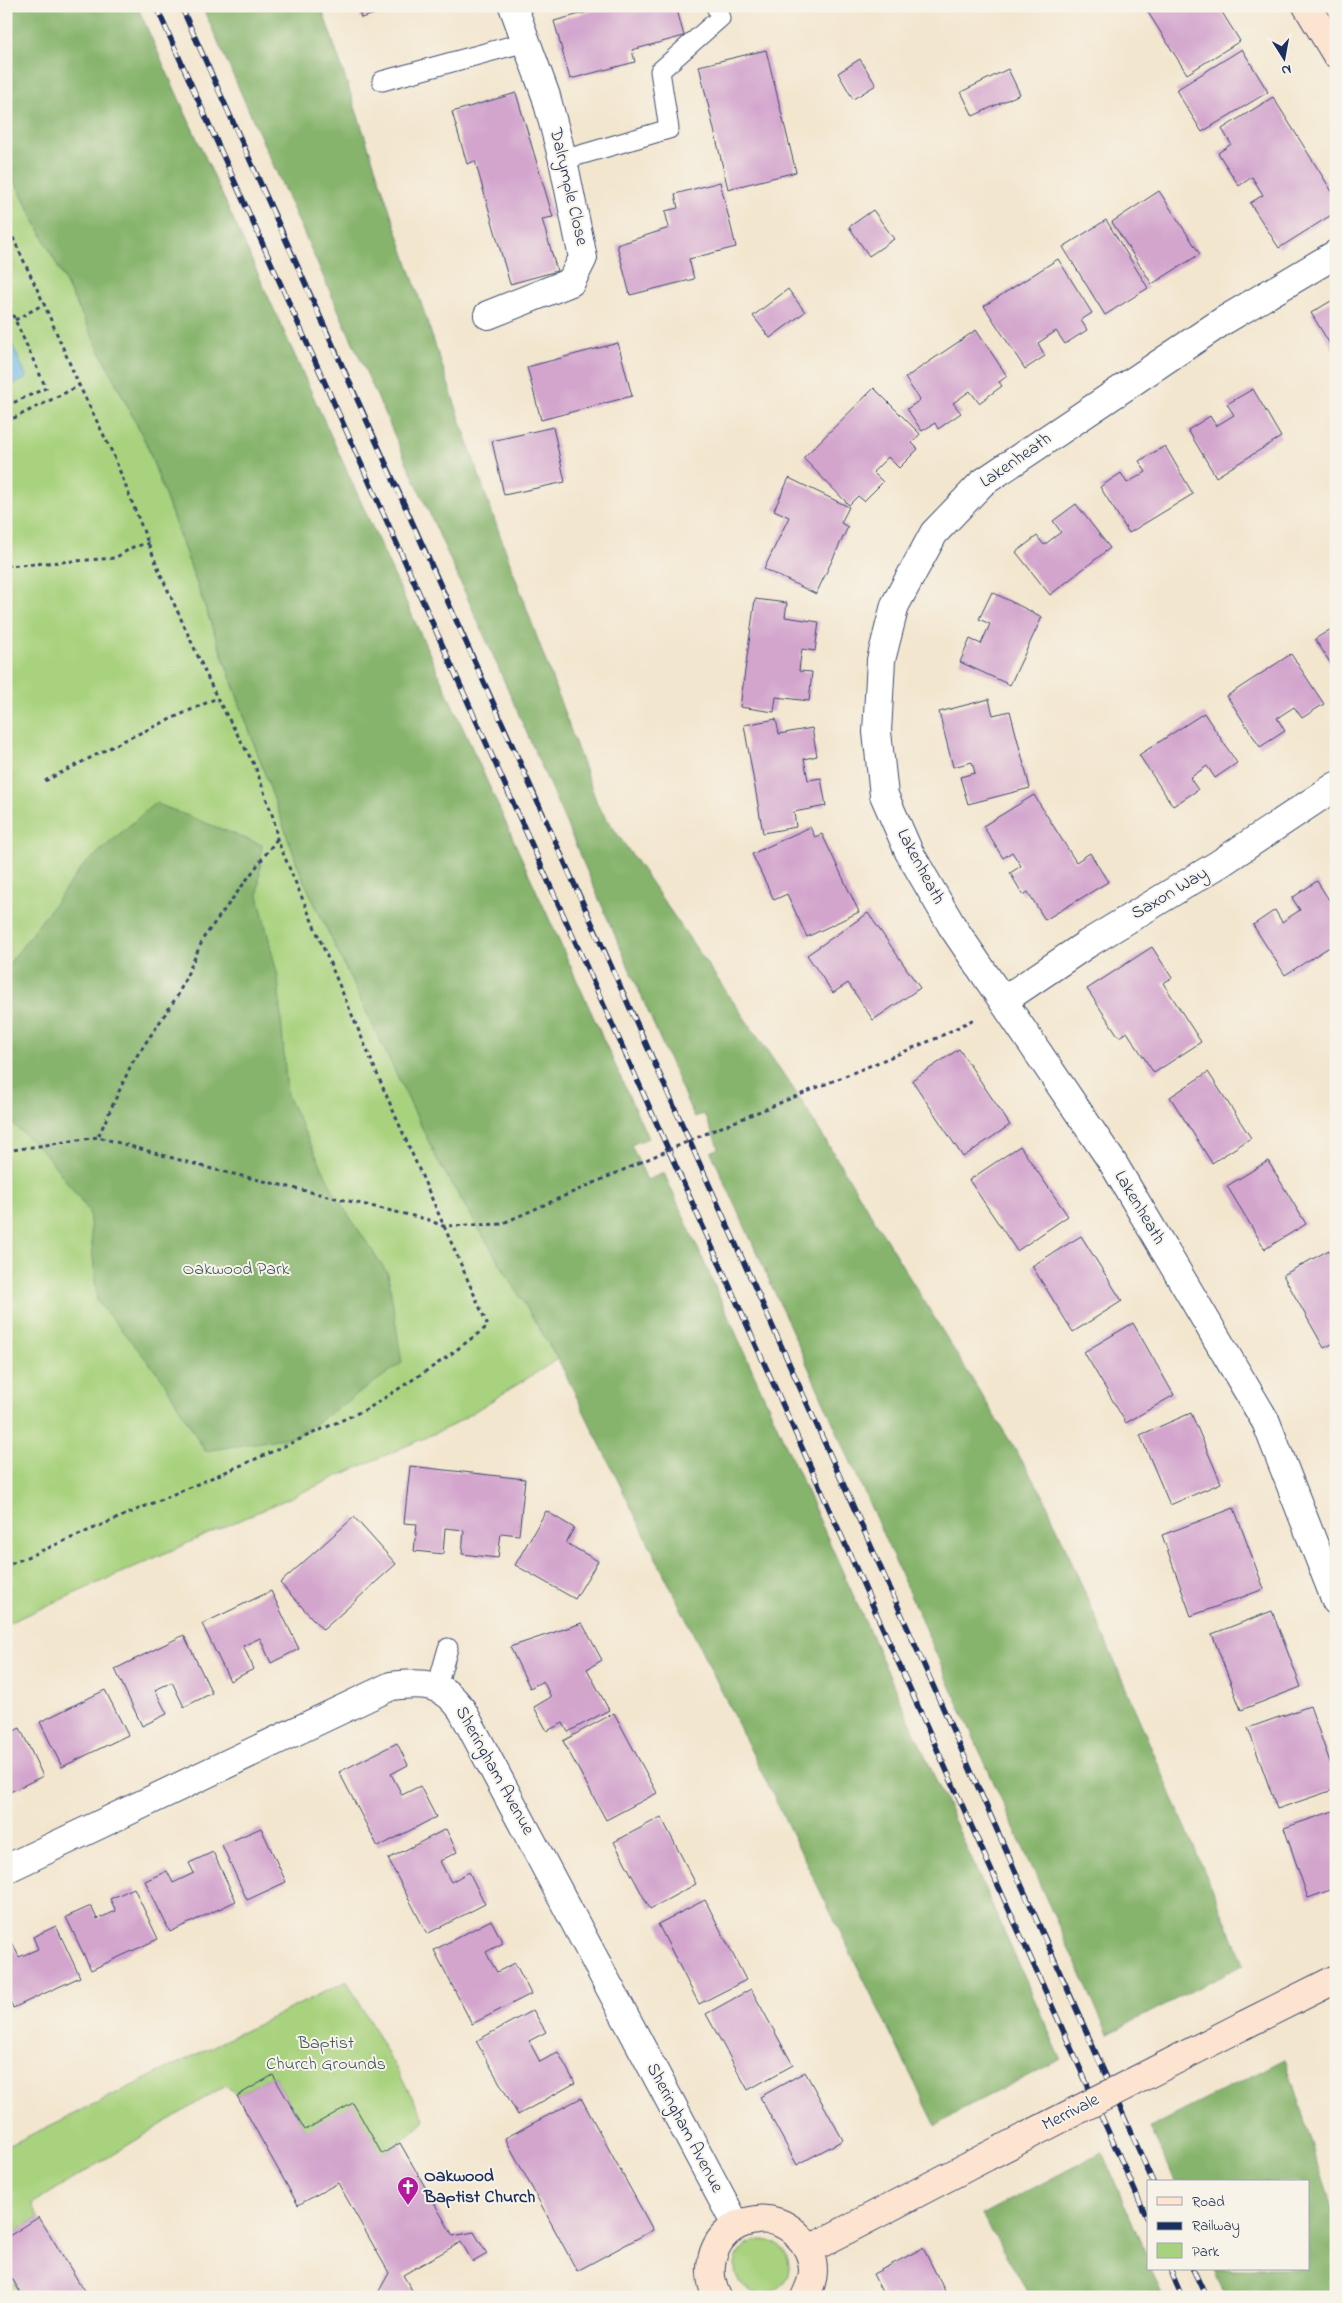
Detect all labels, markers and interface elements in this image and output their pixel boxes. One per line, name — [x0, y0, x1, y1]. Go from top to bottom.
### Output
north arrow — [1260, 32, 1310, 82]
text: N — [1280, 58, 1293, 80]
street label: Dalrymple Close — [542, 125, 594, 249]
street label: Lakenheath — [975, 427, 1057, 495]
street label: Lakenheath — [889, 825, 951, 909]
street label: Saxon Way — [1127, 861, 1213, 927]
street label: Lakenheath — [1107, 1166, 1171, 1250]
park label: Oakwood Park — [183, 1257, 290, 1283]
street label: Sheringham Avenue — [447, 1702, 541, 1841]
park label: Baptist Church Grounds — [266, 2031, 386, 2078]
street label: Sheringham Avenue — [638, 2058, 730, 2199]
street label: Merrivale — [1038, 2087, 1105, 2138]
place label: Oakwood Baptist Church — [423, 2164, 536, 2211]
church icon: Oakwood Baptist Church — [396, 2175, 420, 2206]
legend — [1147, 2180, 1310, 2270]
text: Road — [1192, 2191, 1225, 2213]
text: Railway — [1192, 2215, 1240, 2238]
text: Park — [1192, 2241, 1220, 2263]

